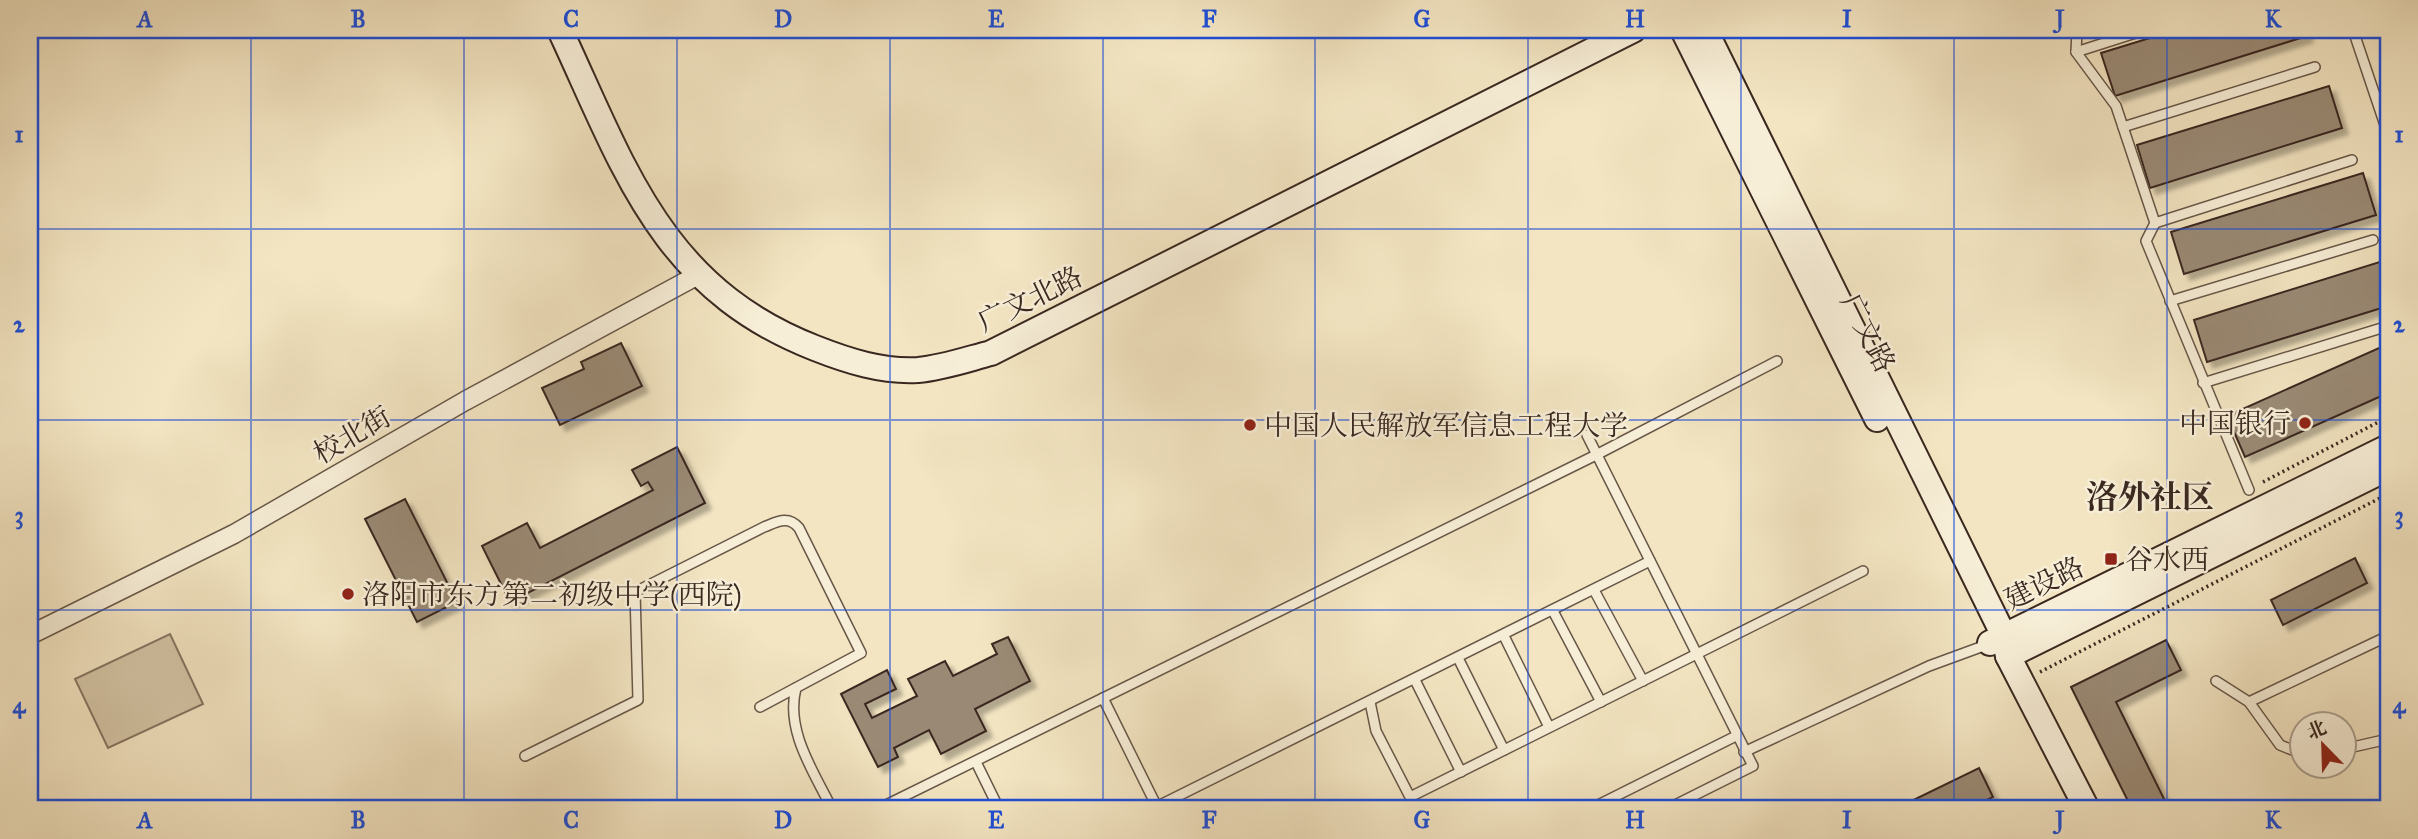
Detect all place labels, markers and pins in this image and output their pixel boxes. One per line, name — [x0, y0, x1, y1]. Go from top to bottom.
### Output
place label: 中国银行 — [2179, 406, 2291, 441]
place label: 中国人民解放军信息工程大学 — [1264, 408, 1628, 443]
marker: 中国银行 — [2297, 415, 2313, 431]
marker: 中国人民解放军信息工程大学 — [1242, 417, 1258, 433]
place label: 谷水西 — [2125, 542, 2209, 577]
marker: 谷水西 — [2103, 551, 2119, 567]
place label: 洛阳市东方第二初级中学(西院) — [362, 577, 742, 612]
marker: 洛阳市东方第二初级中学(西院) — [340, 586, 356, 602]

